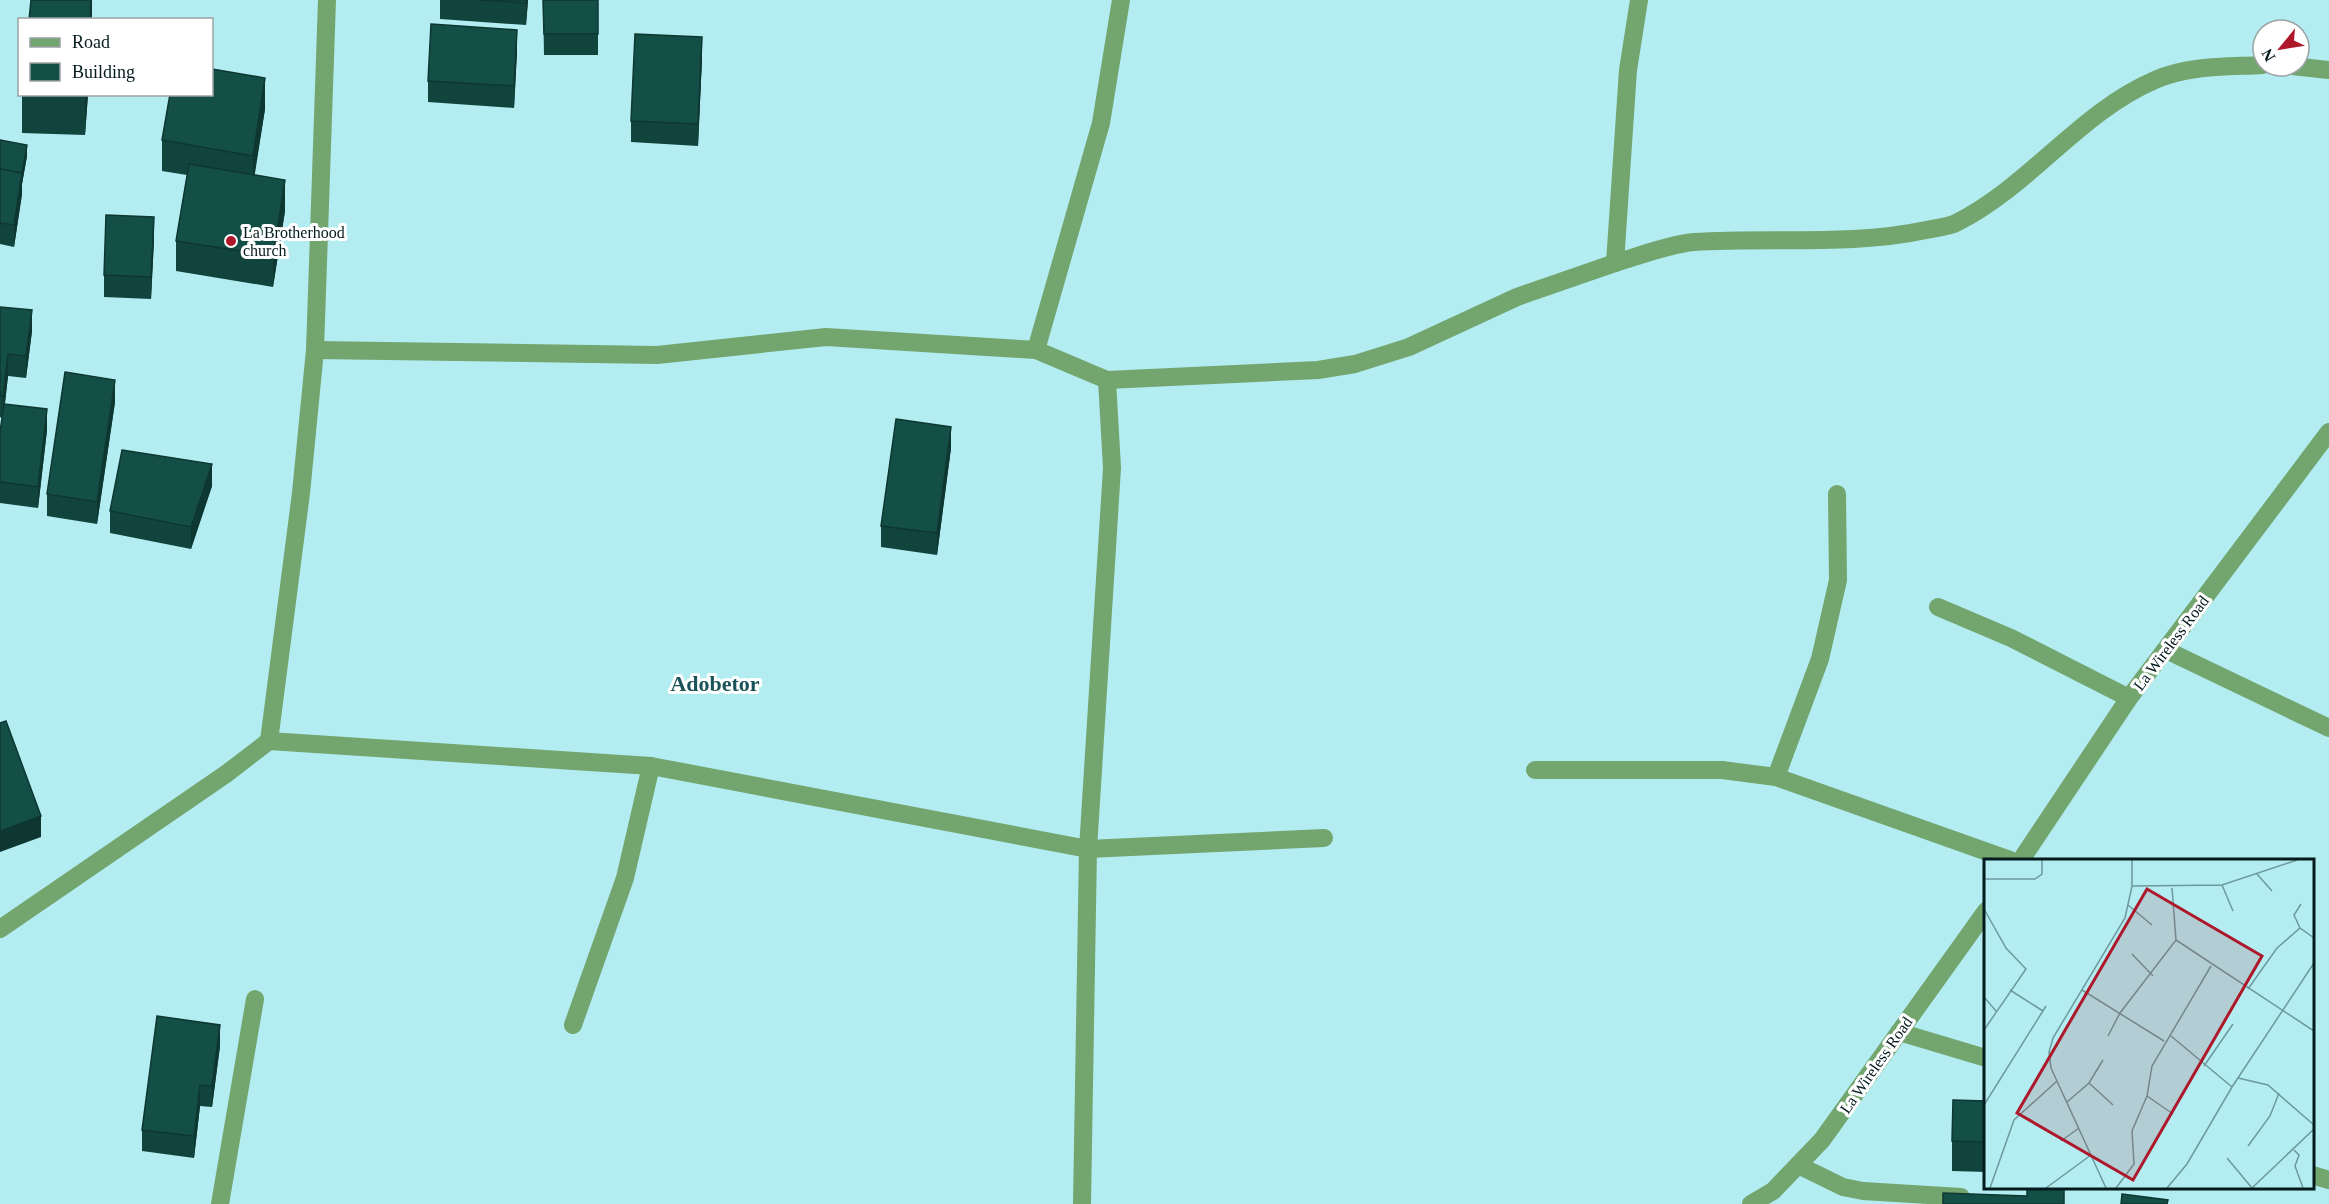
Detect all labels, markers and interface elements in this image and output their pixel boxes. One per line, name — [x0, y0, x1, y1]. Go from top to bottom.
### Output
legend — [18, 18, 213, 96]
north arrow — [2251, 18, 2311, 78]
text: Road — [72, 32, 110, 52]
text: N — [2258, 46, 2279, 65]
text: Building — [72, 62, 135, 82]
place label: La Brotherhood church — [243, 224, 345, 259]
marker: La Brotherhood church — [224, 234, 238, 248]
street label: La Wireless Road — [2130, 592, 2212, 694]
district label: Adobetor — [670, 671, 760, 696]
inset map — [1984, 859, 2314, 1189]
street label: La Wireless Road — [1836, 1014, 1916, 1116]

